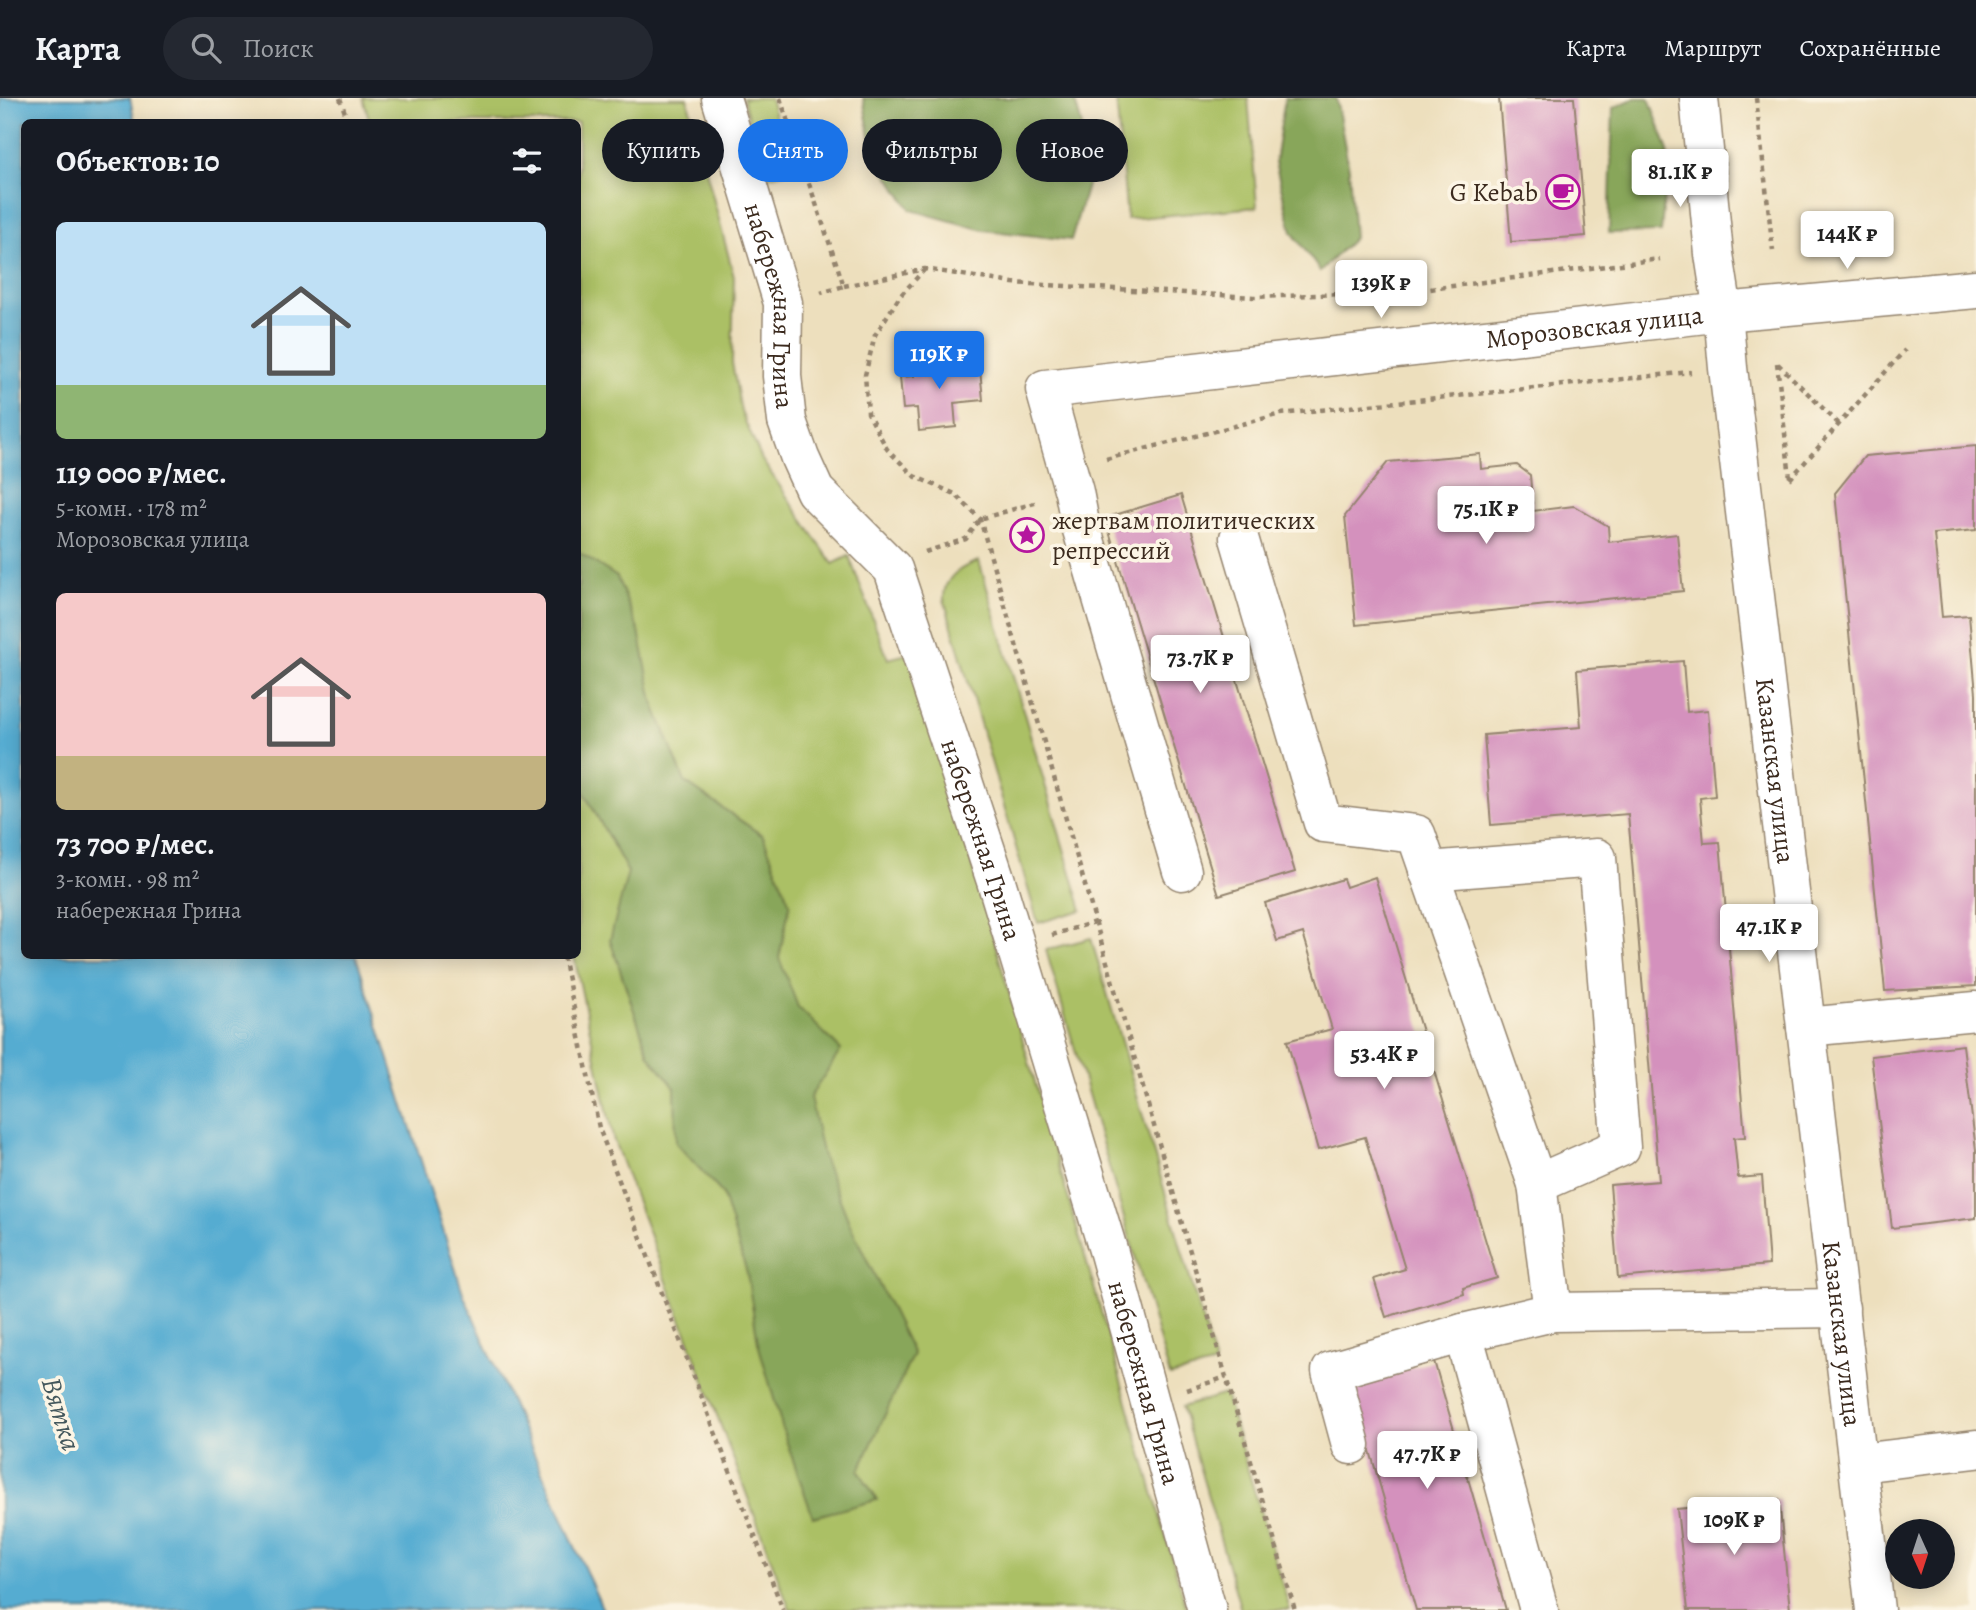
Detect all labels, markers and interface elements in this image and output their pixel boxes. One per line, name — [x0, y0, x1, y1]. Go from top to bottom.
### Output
search box — [163, 17, 653, 80]
text: Карта — [35, 26, 121, 71]
icon: search — [187, 29, 225, 67]
text: Поиск — [243, 31, 314, 66]
text: Карта — [1566, 32, 1626, 64]
text: Маршрут — [1664, 32, 1762, 64]
text: Сохранённые — [1800, 32, 1941, 64]
chip: Купить — [602, 119, 724, 182]
chip: Снять — [738, 119, 848, 182]
chip: Фильтры — [862, 119, 1002, 182]
chip: Новое — [1016, 119, 1128, 182]
text: Объектов: 10 — [56, 141, 219, 181]
icon: filters — [508, 142, 546, 180]
pin: 81.1K ₽ — [1615, 150, 1745, 209]
text: 81.1K ₽ — [1648, 156, 1712, 187]
cafe icon: G Kebab — [1544, 173, 1582, 211]
place label: G Kebab — [1450, 175, 1538, 210]
street label: набережная Грина — [736, 198, 803, 411]
pin: 144K ₽ — [1790, 212, 1904, 271]
text: 144K ₽ — [1817, 218, 1877, 249]
pin: 139K ₽ — [1324, 260, 1438, 320]
text: 139K ₽ — [1351, 267, 1411, 298]
icon: home — [238, 268, 364, 394]
street label: Морозовская улица — [1484, 297, 1705, 356]
pin: 119K ₽ — [882, 331, 996, 391]
text: 119K ₽ — [910, 338, 968, 369]
text: 119 000 ₽/мес. — [56, 453, 227, 493]
pin: 75.1K ₽ — [1421, 486, 1551, 546]
text: 5-комн. · 178 m² — [56, 493, 207, 524]
text: 75.1K ₽ — [1454, 493, 1519, 524]
place label: жертвам политических репрессий — [1052, 503, 1315, 568]
place icon: жертвам политических репрессий — [1008, 516, 1046, 554]
text: Морозовская улица — [56, 524, 249, 555]
pin: 73.7K ₽ — [1135, 636, 1265, 695]
icon: home — [238, 639, 364, 765]
text: 73.7K ₽ — [1167, 642, 1233, 673]
street label: Казанская улица — [1747, 676, 1804, 865]
street label: набережная Грина — [933, 734, 1031, 945]
text: 73 700 ₽/мес. — [56, 824, 215, 864]
text: 3-комн. · 98 m² — [56, 864, 199, 895]
text: набережная Грина — [56, 895, 242, 926]
pin: 47.1K ₽ — [1704, 904, 1834, 964]
text: 47.1K ₽ — [1736, 911, 1802, 942]
pin: 53.4K ₽ — [1319, 1032, 1449, 1091]
text: 53.4K ₽ — [1350, 1038, 1418, 1069]
street label: Казанская улица — [1814, 1239, 1871, 1429]
street label: набережная Грина — [1100, 1277, 1189, 1489]
water label: Вятка — [32, 1373, 90, 1455]
pin: 47.7K ₽ — [1362, 1432, 1492, 1491]
text: 47.7K ₽ — [1393, 1438, 1461, 1469]
pin: 109K ₽ — [1677, 1498, 1791, 1557]
text: 109K ₽ — [1703, 1504, 1765, 1535]
north arrow — [1885, 1519, 1955, 1589]
map controls — [1885, 1519, 1955, 1589]

